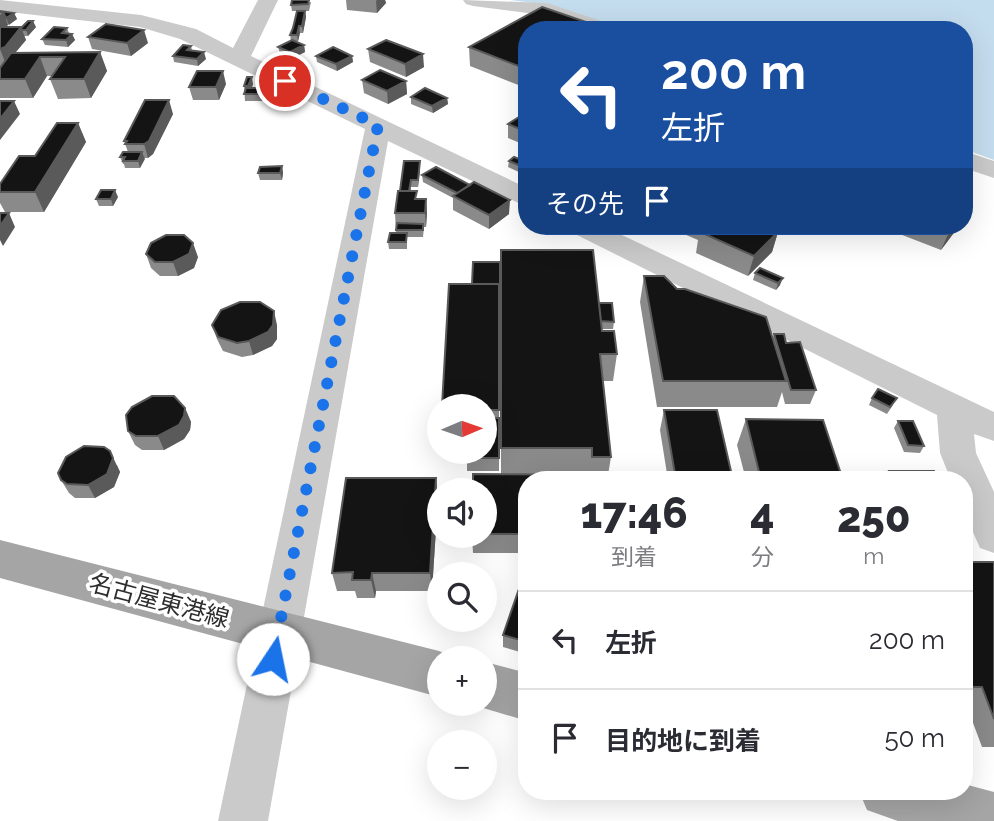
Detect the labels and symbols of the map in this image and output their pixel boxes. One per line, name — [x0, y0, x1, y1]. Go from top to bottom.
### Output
pin — [255, 51, 315, 111]
north arrow — [427, 394, 497, 464]
street label: 名古屋東港線 — [86, 568, 232, 633]
position arrow — [236, 622, 310, 696]

